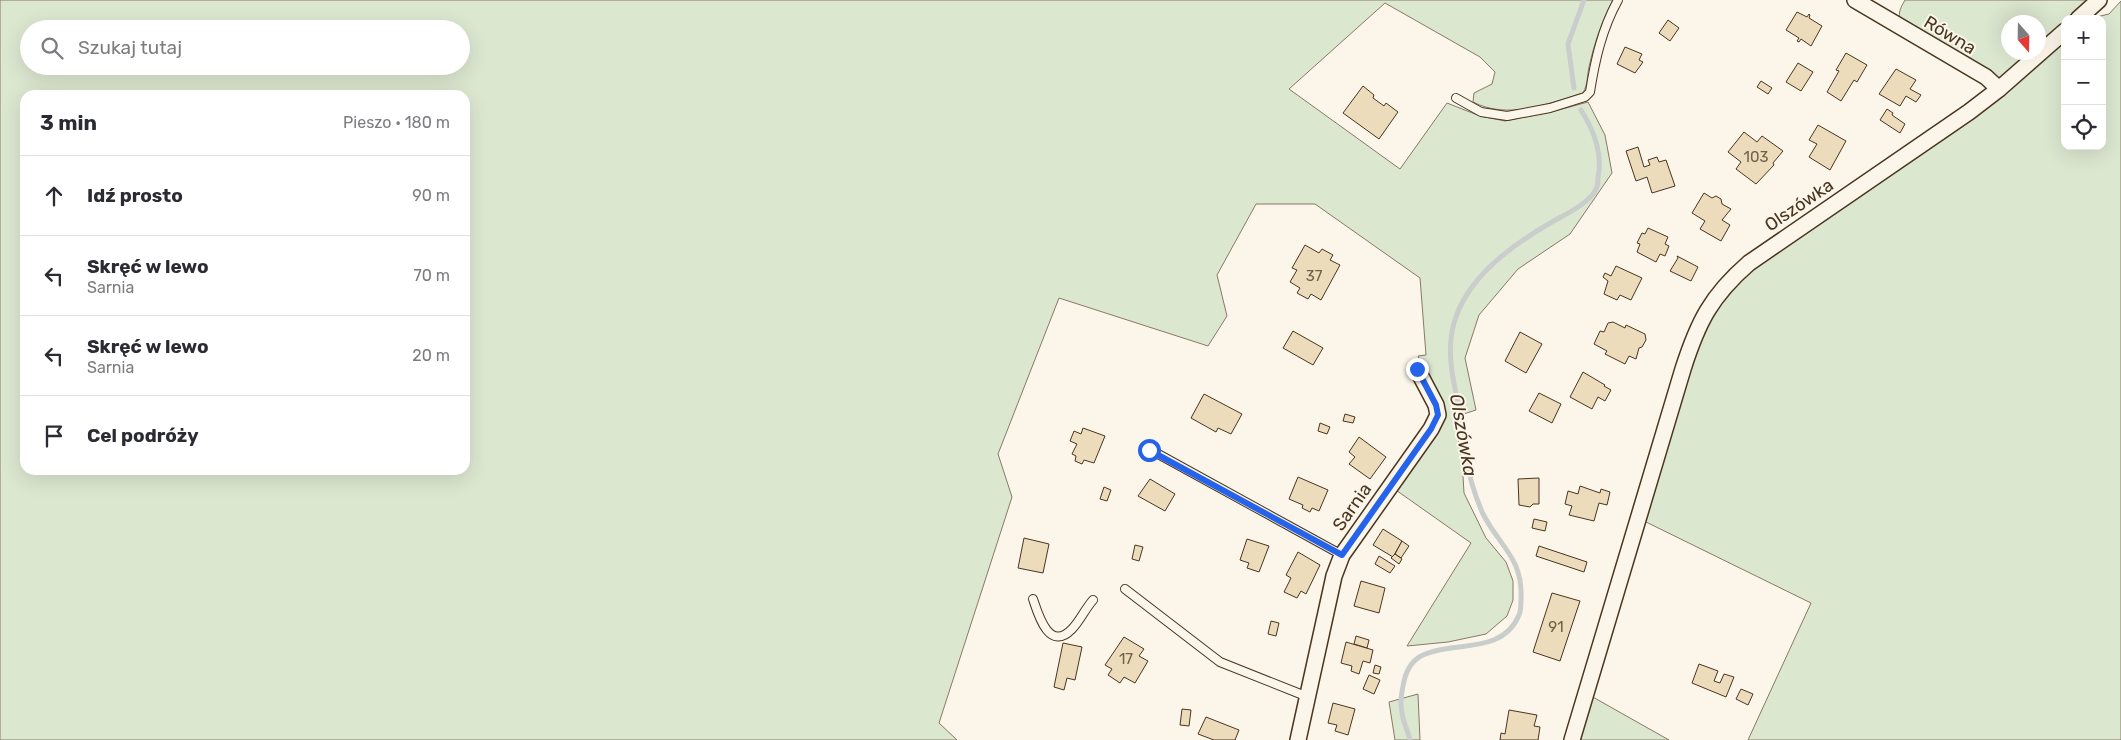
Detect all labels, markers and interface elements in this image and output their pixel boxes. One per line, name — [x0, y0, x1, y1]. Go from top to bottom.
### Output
street label: Równa — [1920, 11, 1980, 59]
north arrow — [2001, 15, 2046, 60]
map controls — [2061, 15, 2106, 150]
button: + — [2061, 15, 2106, 60]
search box — [20, 20, 470, 75]
icon: search — [38, 34, 66, 62]
text: Szukaj tutaj — [78, 36, 182, 59]
button: − — [2061, 60, 2106, 105]
button: locate — [2061, 105, 2106, 150]
text: 3 min — [40, 110, 97, 135]
text: Pieszo · 180 m — [343, 113, 450, 132]
house number: 103 — [1744, 148, 1768, 166]
street label: Olszówka — [1760, 174, 1838, 236]
icon: ahead — [40, 182, 68, 210]
text: Idź prosto — [87, 184, 183, 207]
text: 90 m — [412, 186, 450, 205]
text: Skręć w lewo — [87, 255, 209, 278]
icon: left — [40, 262, 68, 290]
text: 70 m — [413, 266, 450, 285]
house number: 37 — [1306, 267, 1323, 285]
text: Sarnia — [87, 278, 134, 297]
text: Skręć w lewo — [87, 335, 209, 358]
icon: left — [40, 342, 68, 370]
text: 20 m — [412, 346, 450, 365]
text: Sarnia — [87, 358, 134, 377]
route end — [1406, 358, 1429, 381]
water label: Olszówka — [1445, 392, 1482, 478]
icon: arrive — [40, 422, 68, 450]
text: Cel podróży — [87, 424, 199, 447]
route start — [1138, 439, 1161, 462]
street label: Sarnia — [1328, 479, 1376, 535]
house number: 91 — [1548, 618, 1564, 636]
house number: 17 — [1119, 650, 1133, 668]

